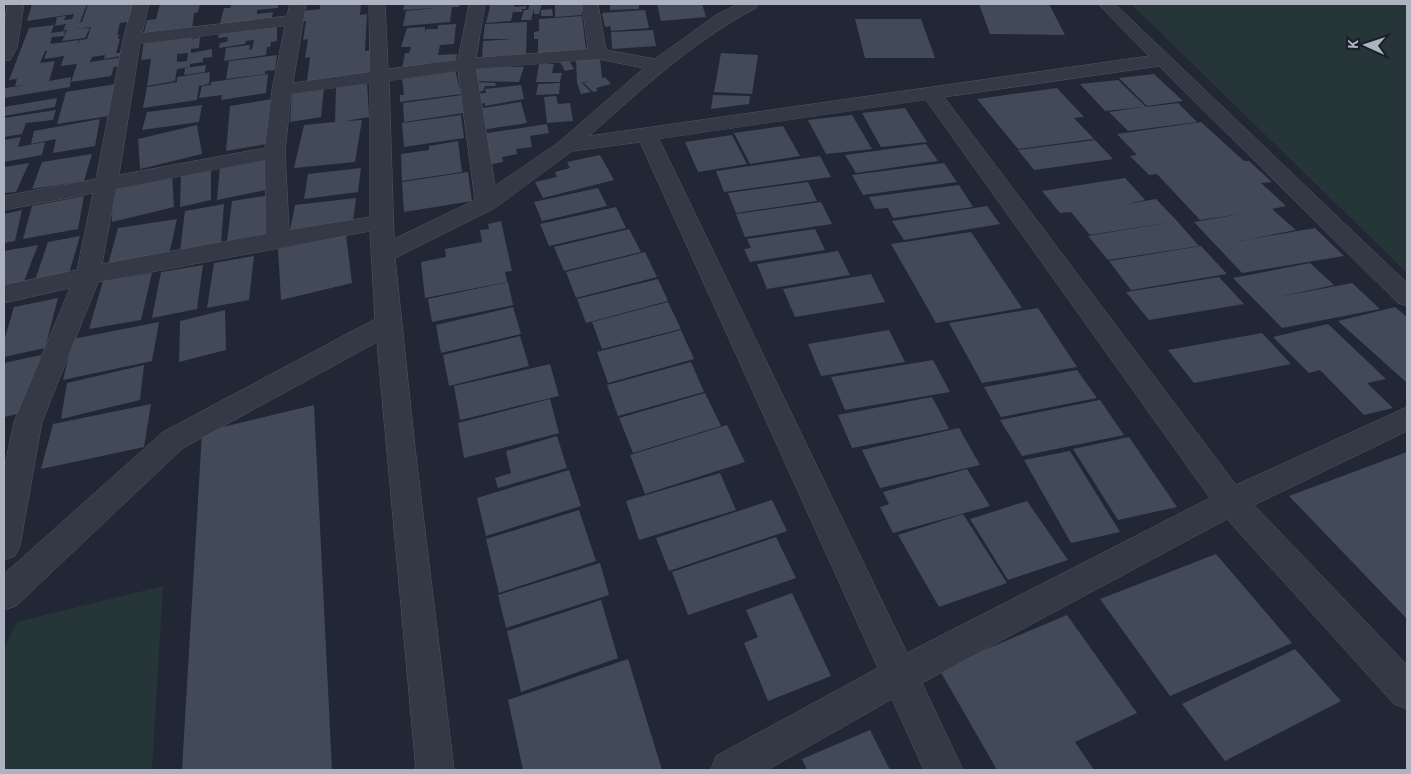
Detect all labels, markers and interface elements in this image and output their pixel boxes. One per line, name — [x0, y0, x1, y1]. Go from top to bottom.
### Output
north arrow — [1341, 20, 1391, 70]
text: K — [1345, 39, 1361, 49]

